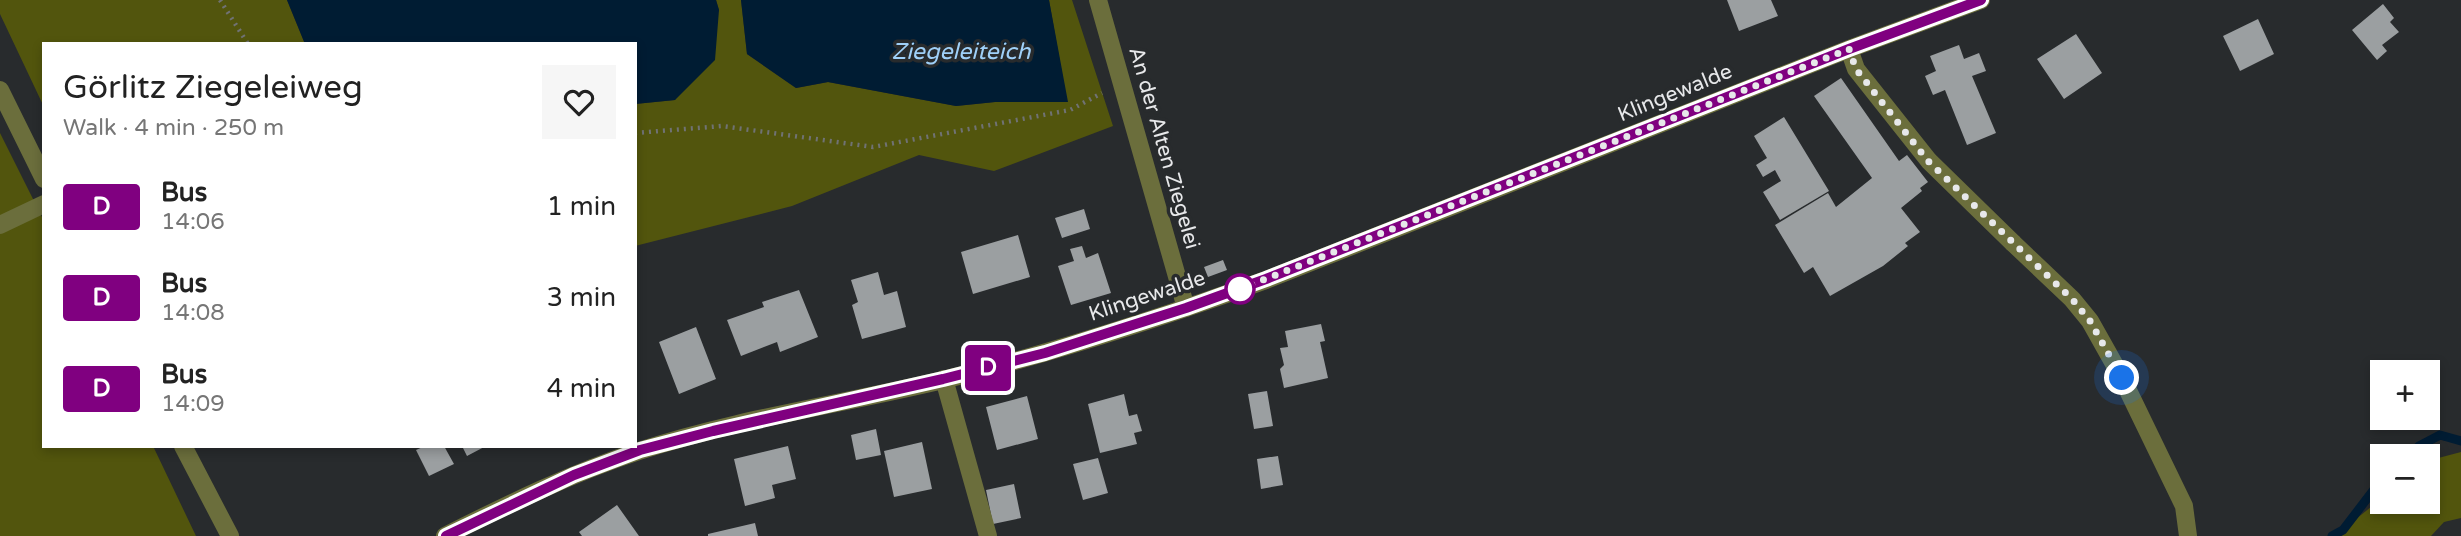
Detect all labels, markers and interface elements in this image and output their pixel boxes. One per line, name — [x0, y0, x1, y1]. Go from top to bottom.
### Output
water label: Ziegeleiteich — [891, 38, 1032, 66]
street label: An der Alten Ziegelei — [1123, 44, 1205, 252]
street label: Klingewalde — [1614, 59, 1736, 127]
button: heart — [542, 65, 616, 139]
text: Görlitz Ziegeleiweg — [63, 68, 363, 107]
text: Walk · 4 min · 250 m — [63, 114, 284, 142]
text: Bus — [161, 177, 207, 208]
text: 1 min — [547, 191, 616, 222]
text: D — [92, 192, 111, 221]
text: 14:06 — [161, 208, 225, 236]
street label: Klingewalde — [1086, 265, 1209, 327]
text: Bus — [161, 268, 207, 299]
unlabelled marker — [1225, 274, 1255, 304]
text: 3 min — [547, 282, 616, 313]
text: D — [92, 283, 111, 312]
text: 14:08 — [161, 299, 225, 327]
line badge: D — [965, 345, 1011, 391]
text: D — [979, 353, 997, 382]
text: Bus — [161, 359, 207, 390]
your location — [2104, 360, 2139, 395]
map controls — [2370, 360, 2440, 514]
button: + — [2370, 360, 2440, 430]
text: 4 min — [547, 373, 616, 404]
text: D — [92, 374, 111, 403]
text: 14:09 — [161, 390, 225, 418]
button: − — [2370, 444, 2440, 514]

